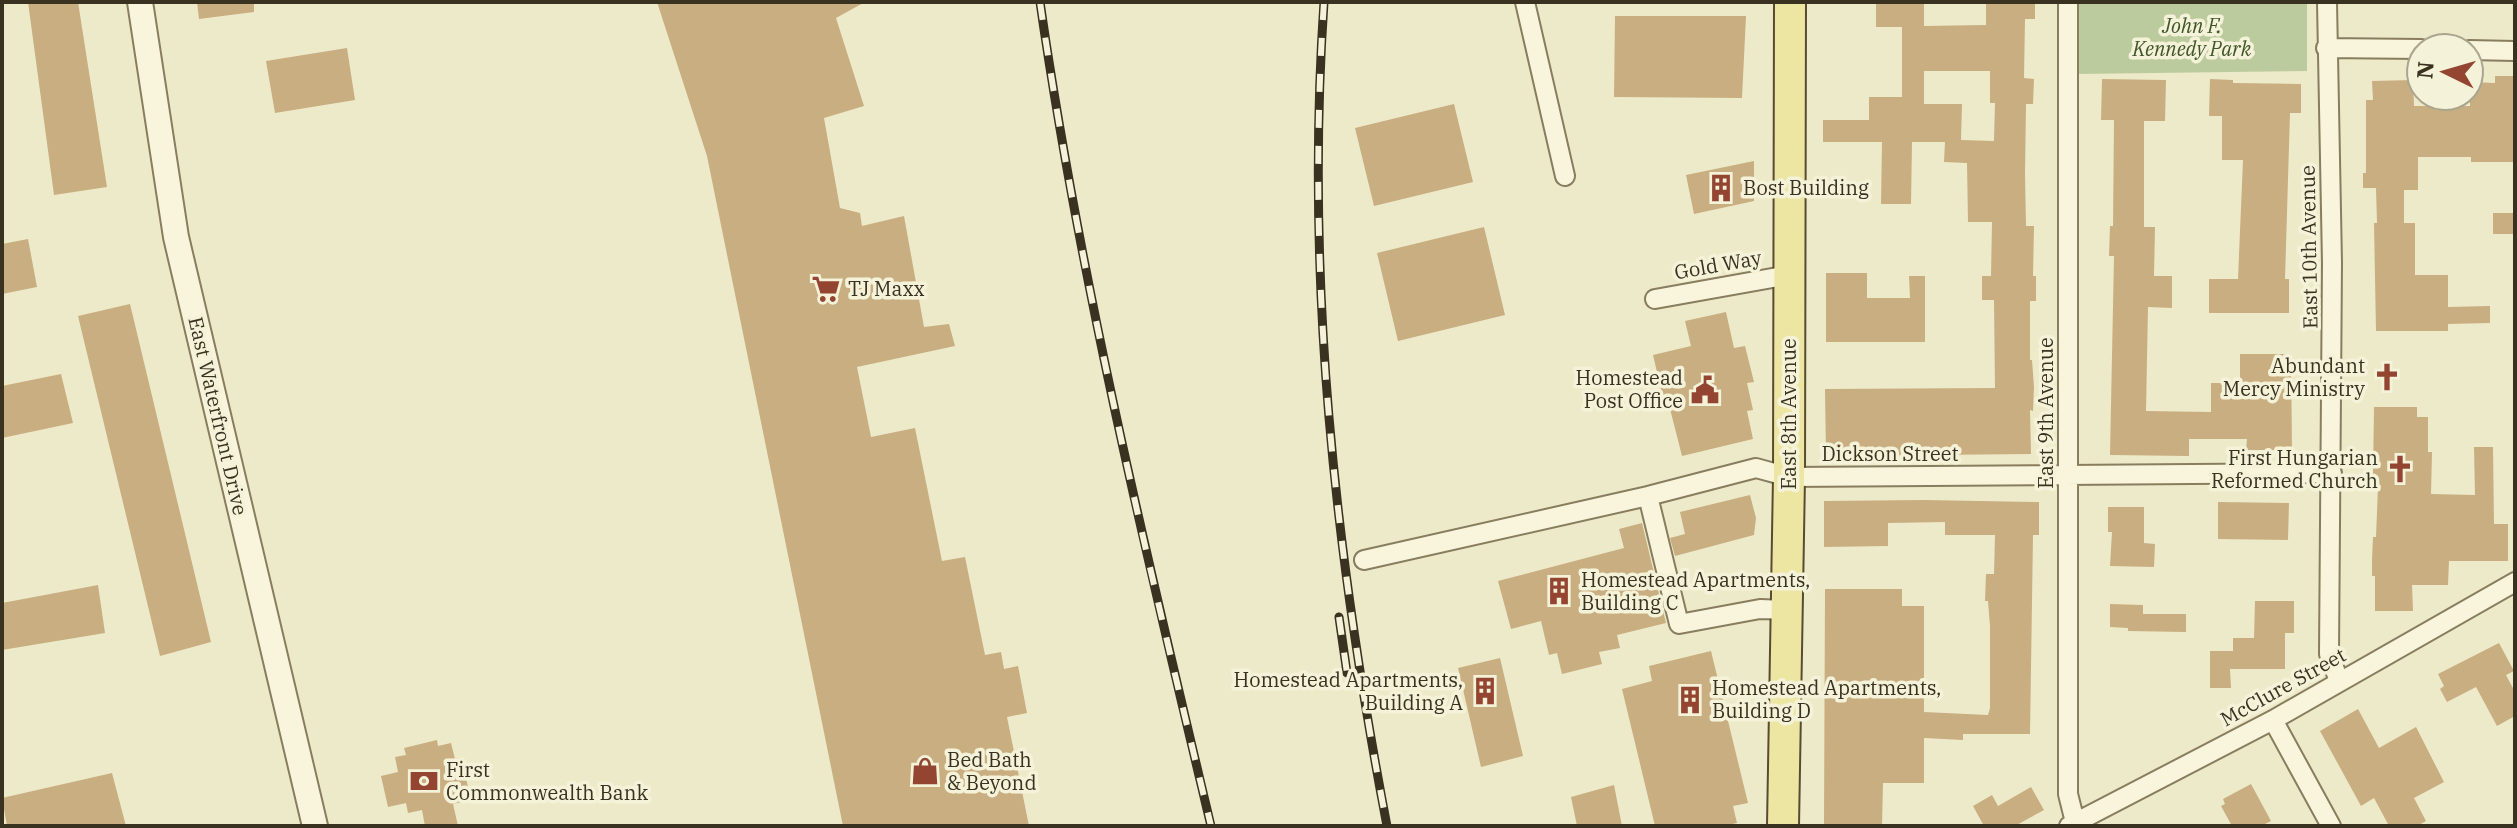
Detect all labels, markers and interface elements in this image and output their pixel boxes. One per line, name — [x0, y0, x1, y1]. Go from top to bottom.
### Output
park label: John F. Kennedy Park — [2132, 12, 2252, 62]
north arrow — [2405, 32, 2485, 112]
text: N — [2409, 60, 2440, 80]
street label: East 10th Avenue — [2294, 165, 2323, 329]
building icon: Bost Building — [1706, 173, 1736, 203]
place label: Bost Building — [1743, 174, 1869, 201]
street label: Gold Way — [1672, 244, 1764, 285]
supermarket icon: TJ Maxx — [811, 274, 841, 304]
place label: TJ Maxx — [848, 275, 925, 302]
street label: East Waterfront Drive — [183, 314, 254, 518]
street label: East 9th Avenue — [2032, 337, 2059, 489]
street label: East 8th Avenue — [1775, 338, 1802, 490]
place label: Abundant Mercy Ministry — [2223, 352, 2365, 402]
church icon: Abundant Mercy Ministry — [2372, 362, 2402, 392]
place label: Homestead Post Office — [1576, 364, 1683, 414]
public building icon: Homestead Post Office — [1690, 375, 1720, 405]
street label: Dickson Street — [1821, 440, 1959, 467]
place label: First Hungarian Reformed Church — [2211, 444, 2378, 494]
church icon: First Hungarian Reformed Church — [2385, 454, 2415, 484]
place label: Homestead Apartments, Building C — [1581, 566, 1810, 616]
building icon: Homestead Apartments, Building C — [1544, 576, 1574, 606]
street label: McClure Street — [2215, 641, 2350, 732]
place label: Homestead Apartments, Building A — [1234, 666, 1463, 716]
place label: Homestead Apartments, Building D — [1712, 674, 1941, 724]
building icon: Homestead Apartments, Building A — [1470, 676, 1500, 706]
building icon: Homestead Apartments, Building D — [1675, 685, 1705, 715]
place label: Bed Bath & Beyond — [947, 746, 1037, 796]
place label: First Commonwealth Bank — [446, 756, 649, 806]
shop icon: Bed Bath & Beyond — [910, 756, 940, 786]
bank icon: First Commonwealth Bank — [409, 766, 439, 796]

